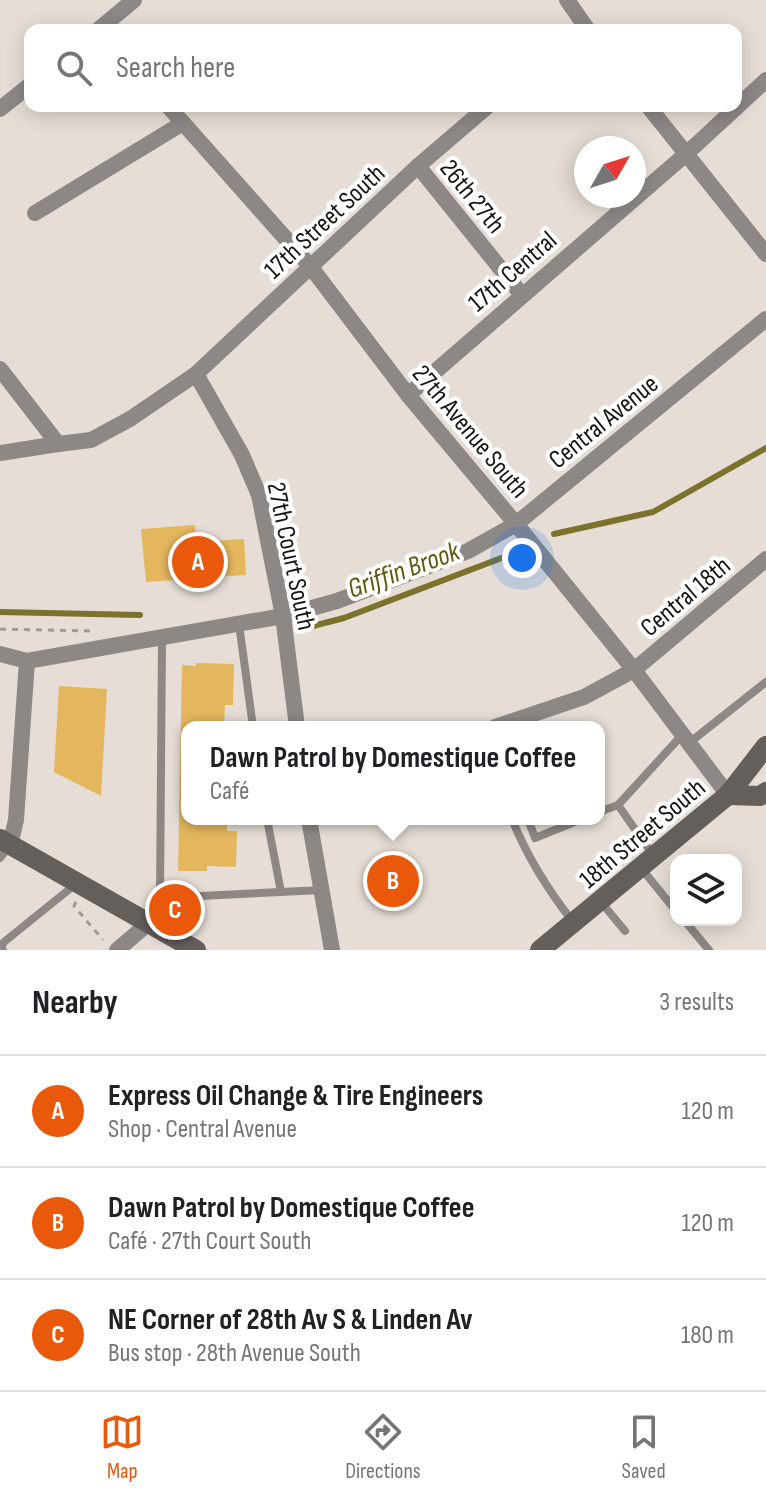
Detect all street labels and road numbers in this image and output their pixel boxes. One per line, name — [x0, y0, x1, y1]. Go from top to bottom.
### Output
street label: 26th 27th — [433, 154, 511, 240]
street label: 17th Street South — [258, 158, 392, 286]
street label: 17th Central — [462, 225, 563, 319]
street label: 27th Avenue South — [405, 359, 534, 505]
street label: Central Avenue — [543, 369, 665, 476]
street label: 27th Court South — [260, 480, 321, 633]
street label: Central 18th — [635, 551, 737, 644]
street label: 18th Street South — [574, 773, 712, 896]

